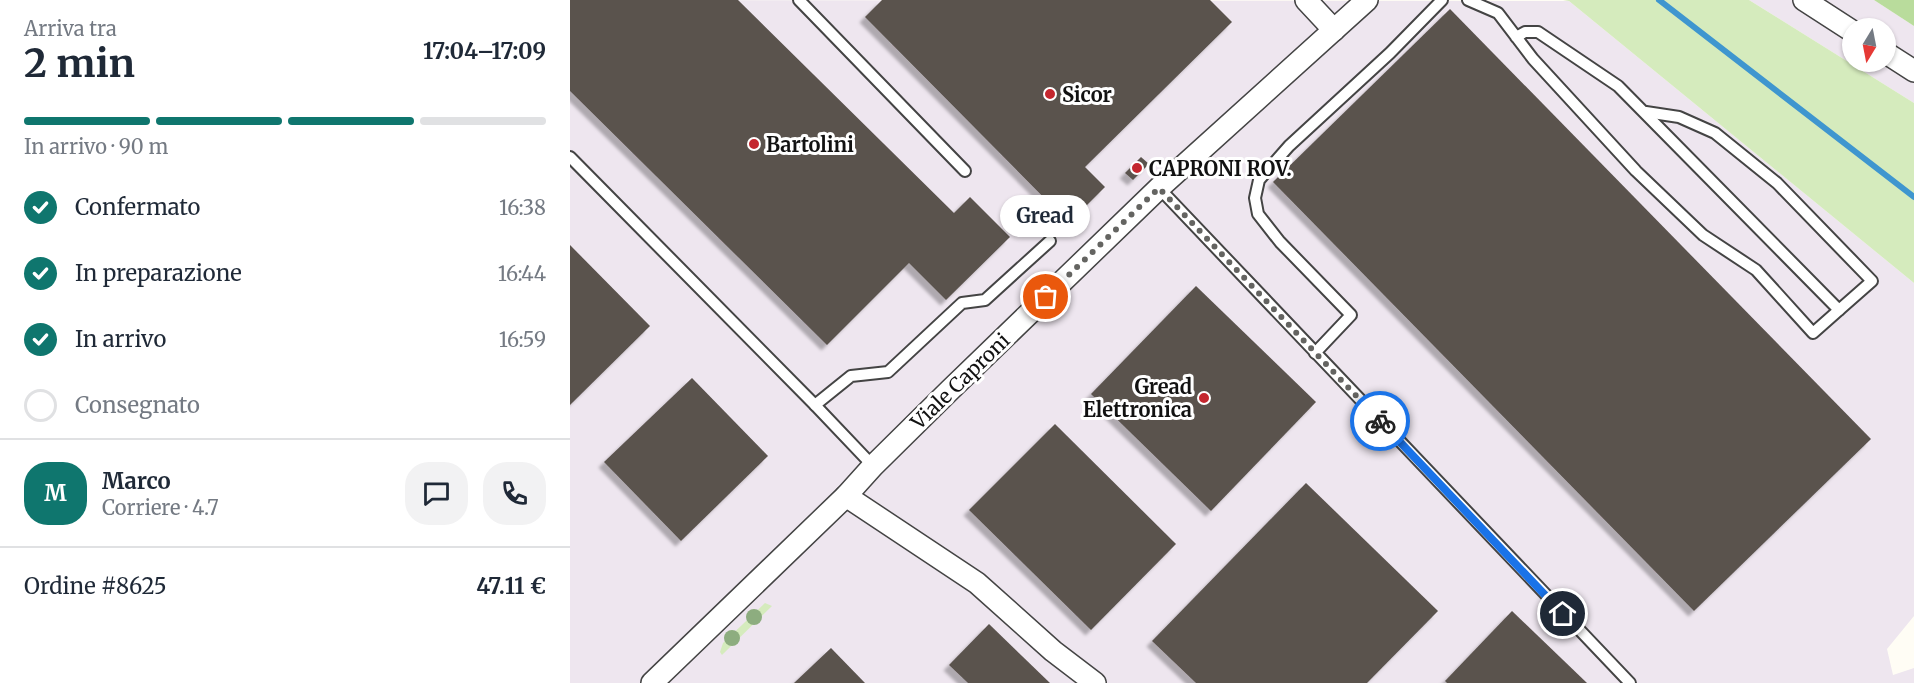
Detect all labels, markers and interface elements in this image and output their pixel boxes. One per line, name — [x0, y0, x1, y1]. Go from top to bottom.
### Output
text: Arriva tra — [24, 16, 117, 41]
north arrow — [1842, 18, 1896, 72]
map controls — [1842, 18, 1896, 72]
text: 17:04–17:09 — [423, 37, 546, 65]
text: 2 min — [24, 39, 135, 88]
place label: Sicor — [1062, 82, 1112, 107]
marker: Sicor — [1043, 87, 1057, 101]
place label: Bartolini — [766, 132, 854, 157]
text: In arrivo · 90 m — [24, 134, 168, 159]
marker: Bartolini — [747, 137, 761, 151]
place label: CAPRONI ROV. — [1149, 156, 1292, 181]
marker: CAPRONI ROV. — [1130, 161, 1144, 175]
icon: check — [24, 191, 57, 224]
text: Confermato — [75, 193, 200, 221]
text: 16:38 — [499, 195, 546, 220]
callout: Gread — [1001, 195, 1091, 237]
text: Gread — [1016, 203, 1074, 228]
icon: check — [24, 257, 57, 290]
text: In preparazione — [75, 259, 242, 287]
text: 16:44 — [498, 261, 546, 286]
pin — [1020, 271, 1071, 322]
icon: bag — [1029, 280, 1062, 313]
icon: check — [24, 323, 57, 356]
text: In arrivo — [75, 325, 166, 353]
text: 16:59 — [499, 327, 546, 352]
street label: Viale Caproni — [905, 328, 1015, 435]
place label: Gread Elettronica — [1083, 374, 1192, 422]
text: Consegnato — [75, 391, 200, 419]
marker: Gread Elettronica — [1197, 391, 1211, 405]
courier — [1350, 391, 1410, 451]
icon: bike — [1364, 405, 1397, 438]
button: chat — [405, 462, 468, 525]
button: phone — [483, 462, 546, 525]
text: Marco — [102, 467, 171, 495]
text: M — [44, 479, 67, 507]
text: Corriere · 4.7 — [102, 495, 219, 520]
text: Ordine #8625 — [24, 572, 167, 600]
text: 47.11 € — [476, 572, 546, 600]
pin — [1537, 588, 1588, 639]
icon: home — [1546, 597, 1579, 630]

